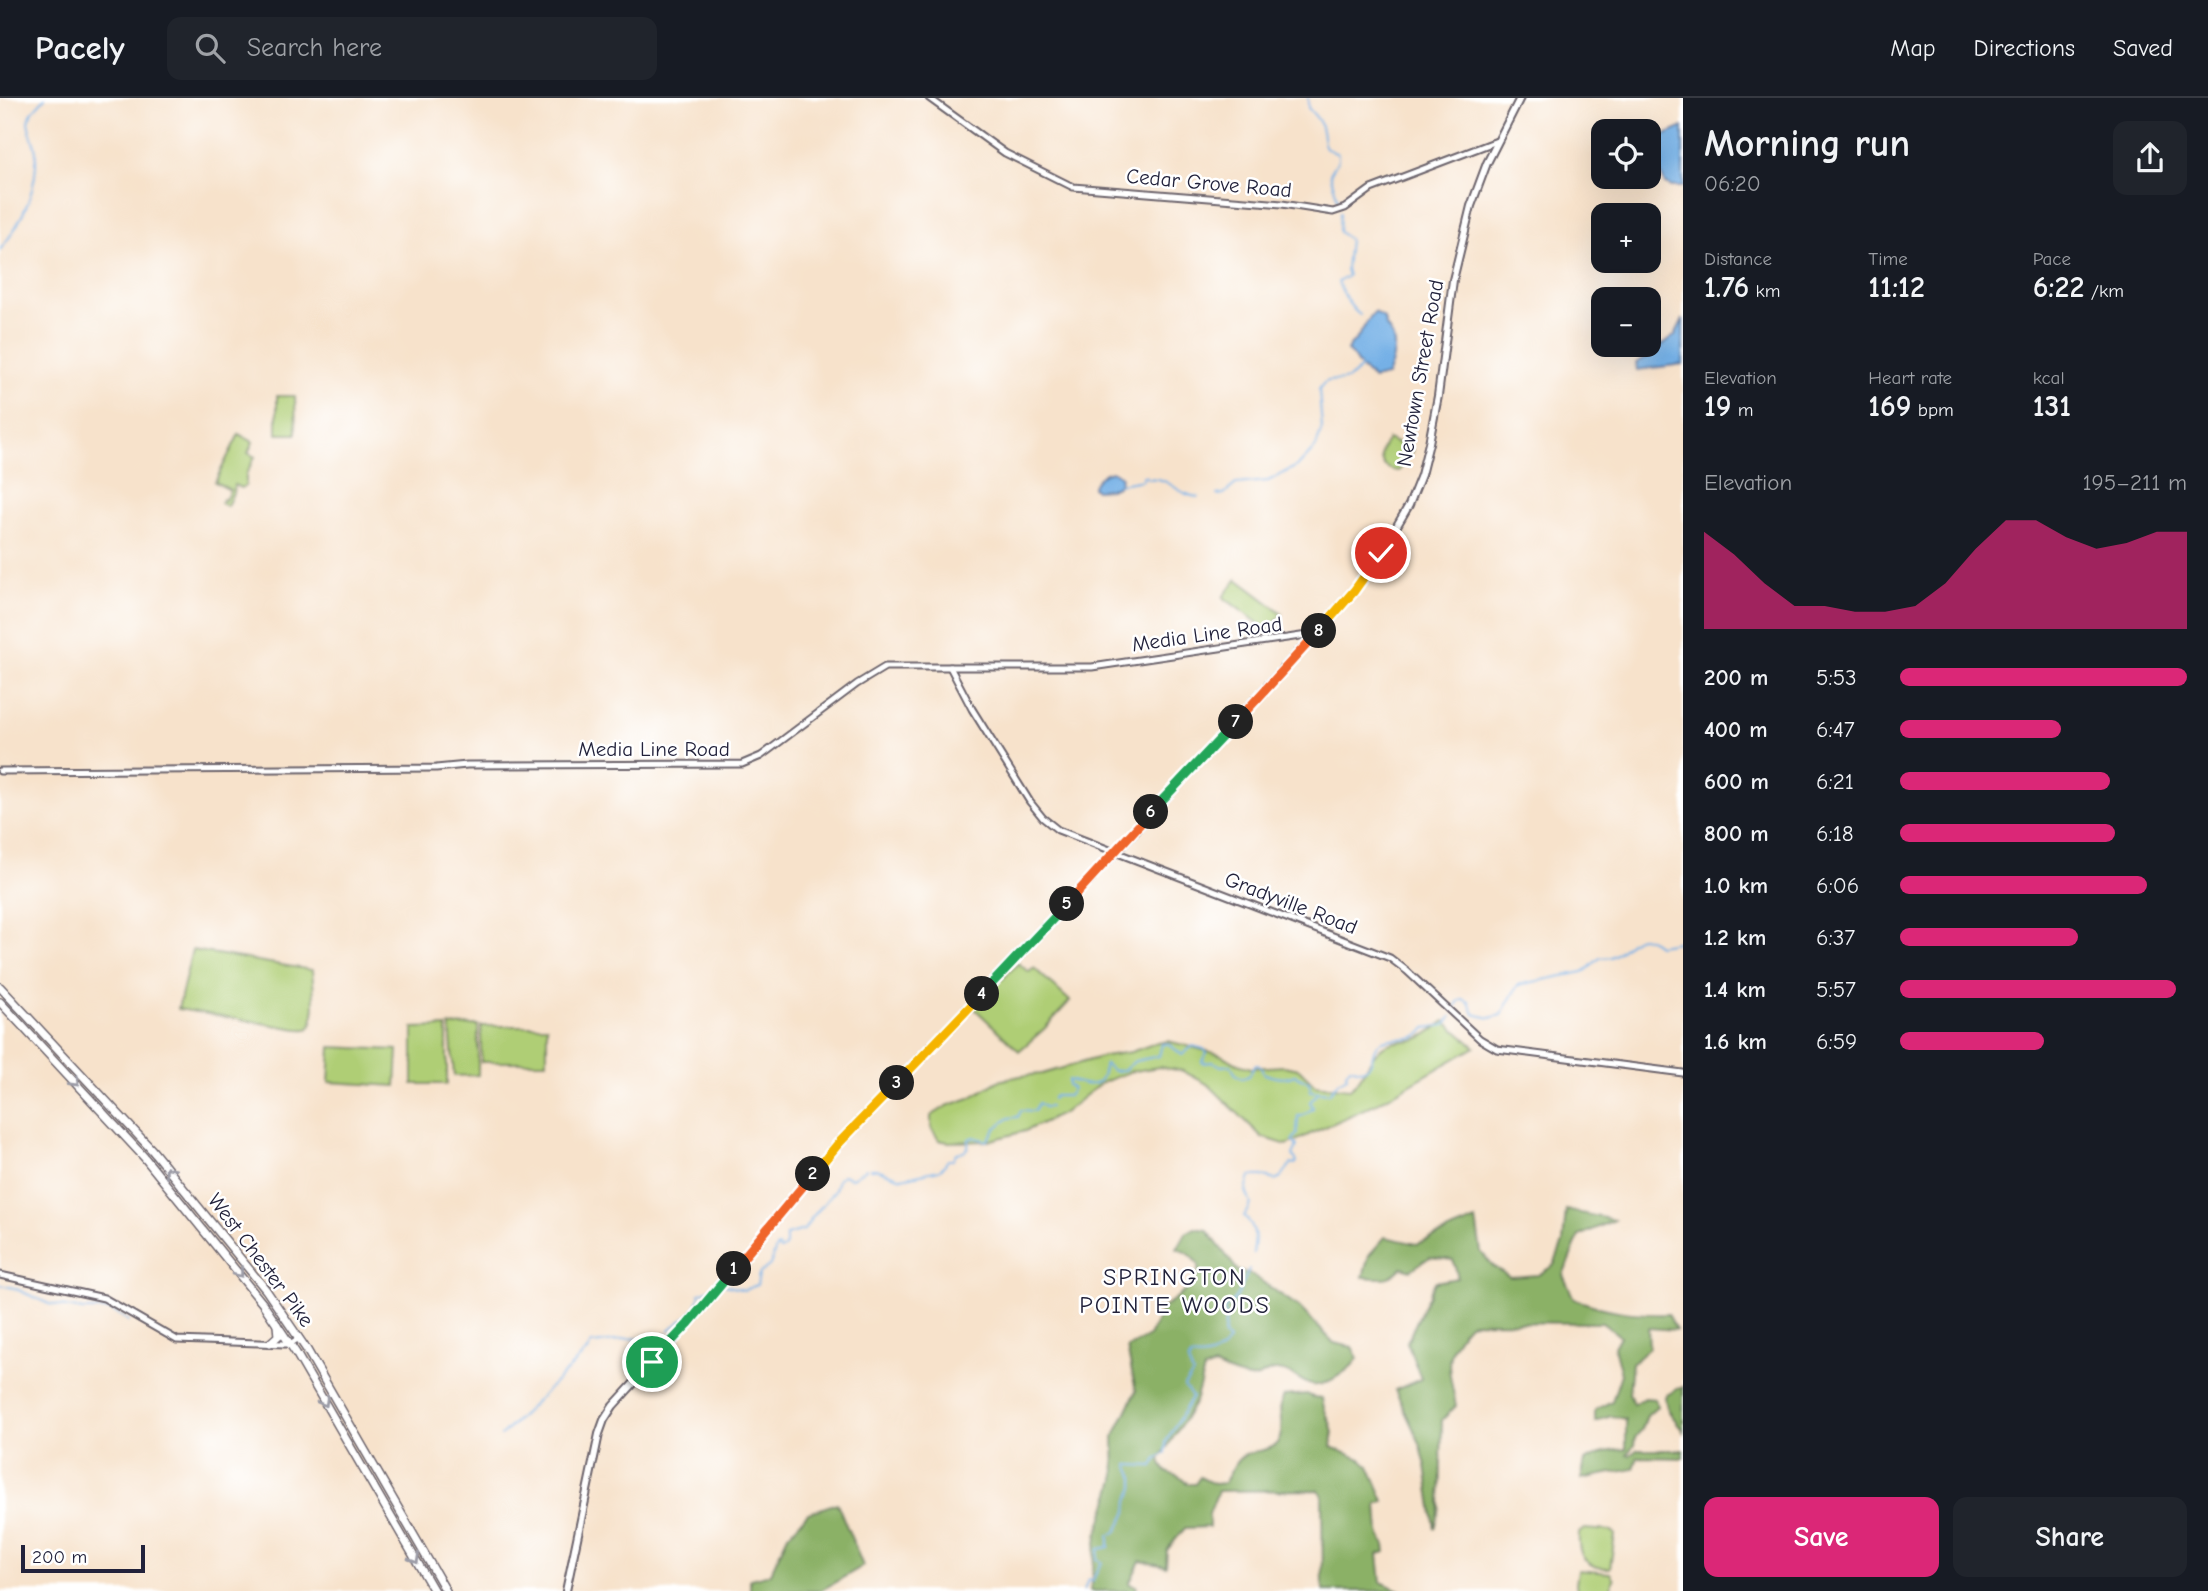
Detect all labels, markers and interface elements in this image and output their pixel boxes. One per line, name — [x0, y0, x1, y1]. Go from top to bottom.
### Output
search box — [167, 17, 657, 80]
text: Pacely — [35, 29, 125, 67]
icon: search — [191, 29, 229, 67]
text: Search here — [247, 33, 382, 63]
text: Map — [1890, 34, 1936, 62]
text: Directions — [1974, 34, 2075, 62]
text: Saved — [2113, 34, 2173, 62]
map controls — [1591, 119, 1661, 357]
button: locate — [1591, 119, 1661, 189]
button: share — [2113, 121, 2187, 195]
text: Morning run — [1704, 122, 1910, 166]
street label: Cedar Grove Road — [1125, 164, 1293, 202]
text: 06:20 — [1704, 170, 1761, 197]
button: + — [1591, 203, 1661, 273]
text: Distance — [1704, 248, 1772, 270]
text: Time — [1868, 248, 1908, 270]
text: Pace — [2033, 248, 2071, 270]
text: 1.76 — [1704, 270, 1749, 305]
text: 11:12 — [1868, 270, 1925, 305]
text: 6:22 — [2033, 270, 2084, 305]
street label: Newtown Street Road — [1392, 278, 1448, 468]
text: km — [1749, 280, 1780, 302]
text: /km — [2084, 280, 2124, 302]
button: − — [1591, 287, 1661, 357]
text: Elevation — [1704, 367, 1777, 389]
text: Heart rate — [1868, 367, 1952, 389]
text: kcal — [2033, 367, 2065, 389]
text: 19 — [1704, 389, 1731, 424]
text: 169 — [1868, 389, 1912, 424]
text: 131 — [2033, 389, 2071, 424]
text: m — [1731, 399, 1754, 421]
text: bpm — [1912, 399, 1954, 421]
text: Elevation — [1704, 469, 1792, 496]
text: 195–211 m — [2082, 469, 2187, 496]
pin — [1351, 523, 1411, 583]
icon: check — [1362, 534, 1400, 572]
street label: Media Line Road — [1130, 612, 1284, 656]
pin: 8 — [1302, 614, 1336, 648]
text: 8 — [1314, 619, 1323, 641]
text: 200 m — [1704, 664, 1768, 691]
text: 5:53 — [1816, 664, 1857, 691]
pin: 7 — [1218, 704, 1254, 740]
text: 7 — [1231, 710, 1240, 732]
text: 400 m — [1704, 716, 1768, 743]
text: 6:47 — [1816, 716, 1855, 743]
street label: Media Line Road — [578, 737, 730, 761]
text: 600 m — [1704, 768, 1769, 795]
text: 6:21 — [1816, 768, 1854, 795]
pin: 6 — [1134, 794, 1168, 830]
text: 6 — [1146, 800, 1155, 822]
text: 800 m — [1704, 820, 1769, 847]
text: 6:18 — [1816, 820, 1854, 847]
street label: Gradyville Road — [1221, 867, 1361, 939]
text: 1.0 km — [1704, 872, 1768, 899]
text: 6:06 — [1816, 872, 1859, 899]
pin: 5 — [1050, 886, 1084, 922]
text: 5 — [1061, 892, 1072, 914]
text: 1.2 km — [1704, 924, 1766, 951]
text: 6:37 — [1816, 924, 1855, 951]
pin: 4 — [964, 976, 1000, 1012]
text: 1.4 km — [1704, 976, 1766, 1003]
text: 5:57 — [1816, 976, 1856, 1003]
text: 4 — [977, 982, 986, 1004]
text: 1.6 km — [1704, 1028, 1767, 1055]
text: 6:59 — [1816, 1028, 1857, 1055]
pin: 3 — [880, 1066, 914, 1100]
text: 3 — [892, 1071, 901, 1093]
one-way arrow — [67, 1074, 79, 1087]
pin: 2 — [796, 1156, 830, 1192]
text: 2 — [808, 1162, 817, 1184]
one-way arrow — [165, 1166, 177, 1179]
street label: West Chester Pike — [203, 1189, 319, 1331]
pin: 1 — [716, 1252, 752, 1286]
text: 1 — [730, 1257, 737, 1279]
district label: SPRINGTON POINTE WOODS — [1079, 1263, 1271, 1319]
one-way arrow — [231, 1265, 243, 1278]
pin — [622, 1332, 682, 1392]
icon: arrive — [633, 1343, 671, 1381]
one-way arrow — [316, 1395, 329, 1408]
button: Save — [1704, 1497, 1939, 1577]
button: Share — [1953, 1497, 2187, 1577]
scale bar — [21, 1542, 145, 1574]
text: 200 m — [32, 1546, 87, 1568]
one-way arrow — [407, 1552, 420, 1565]

